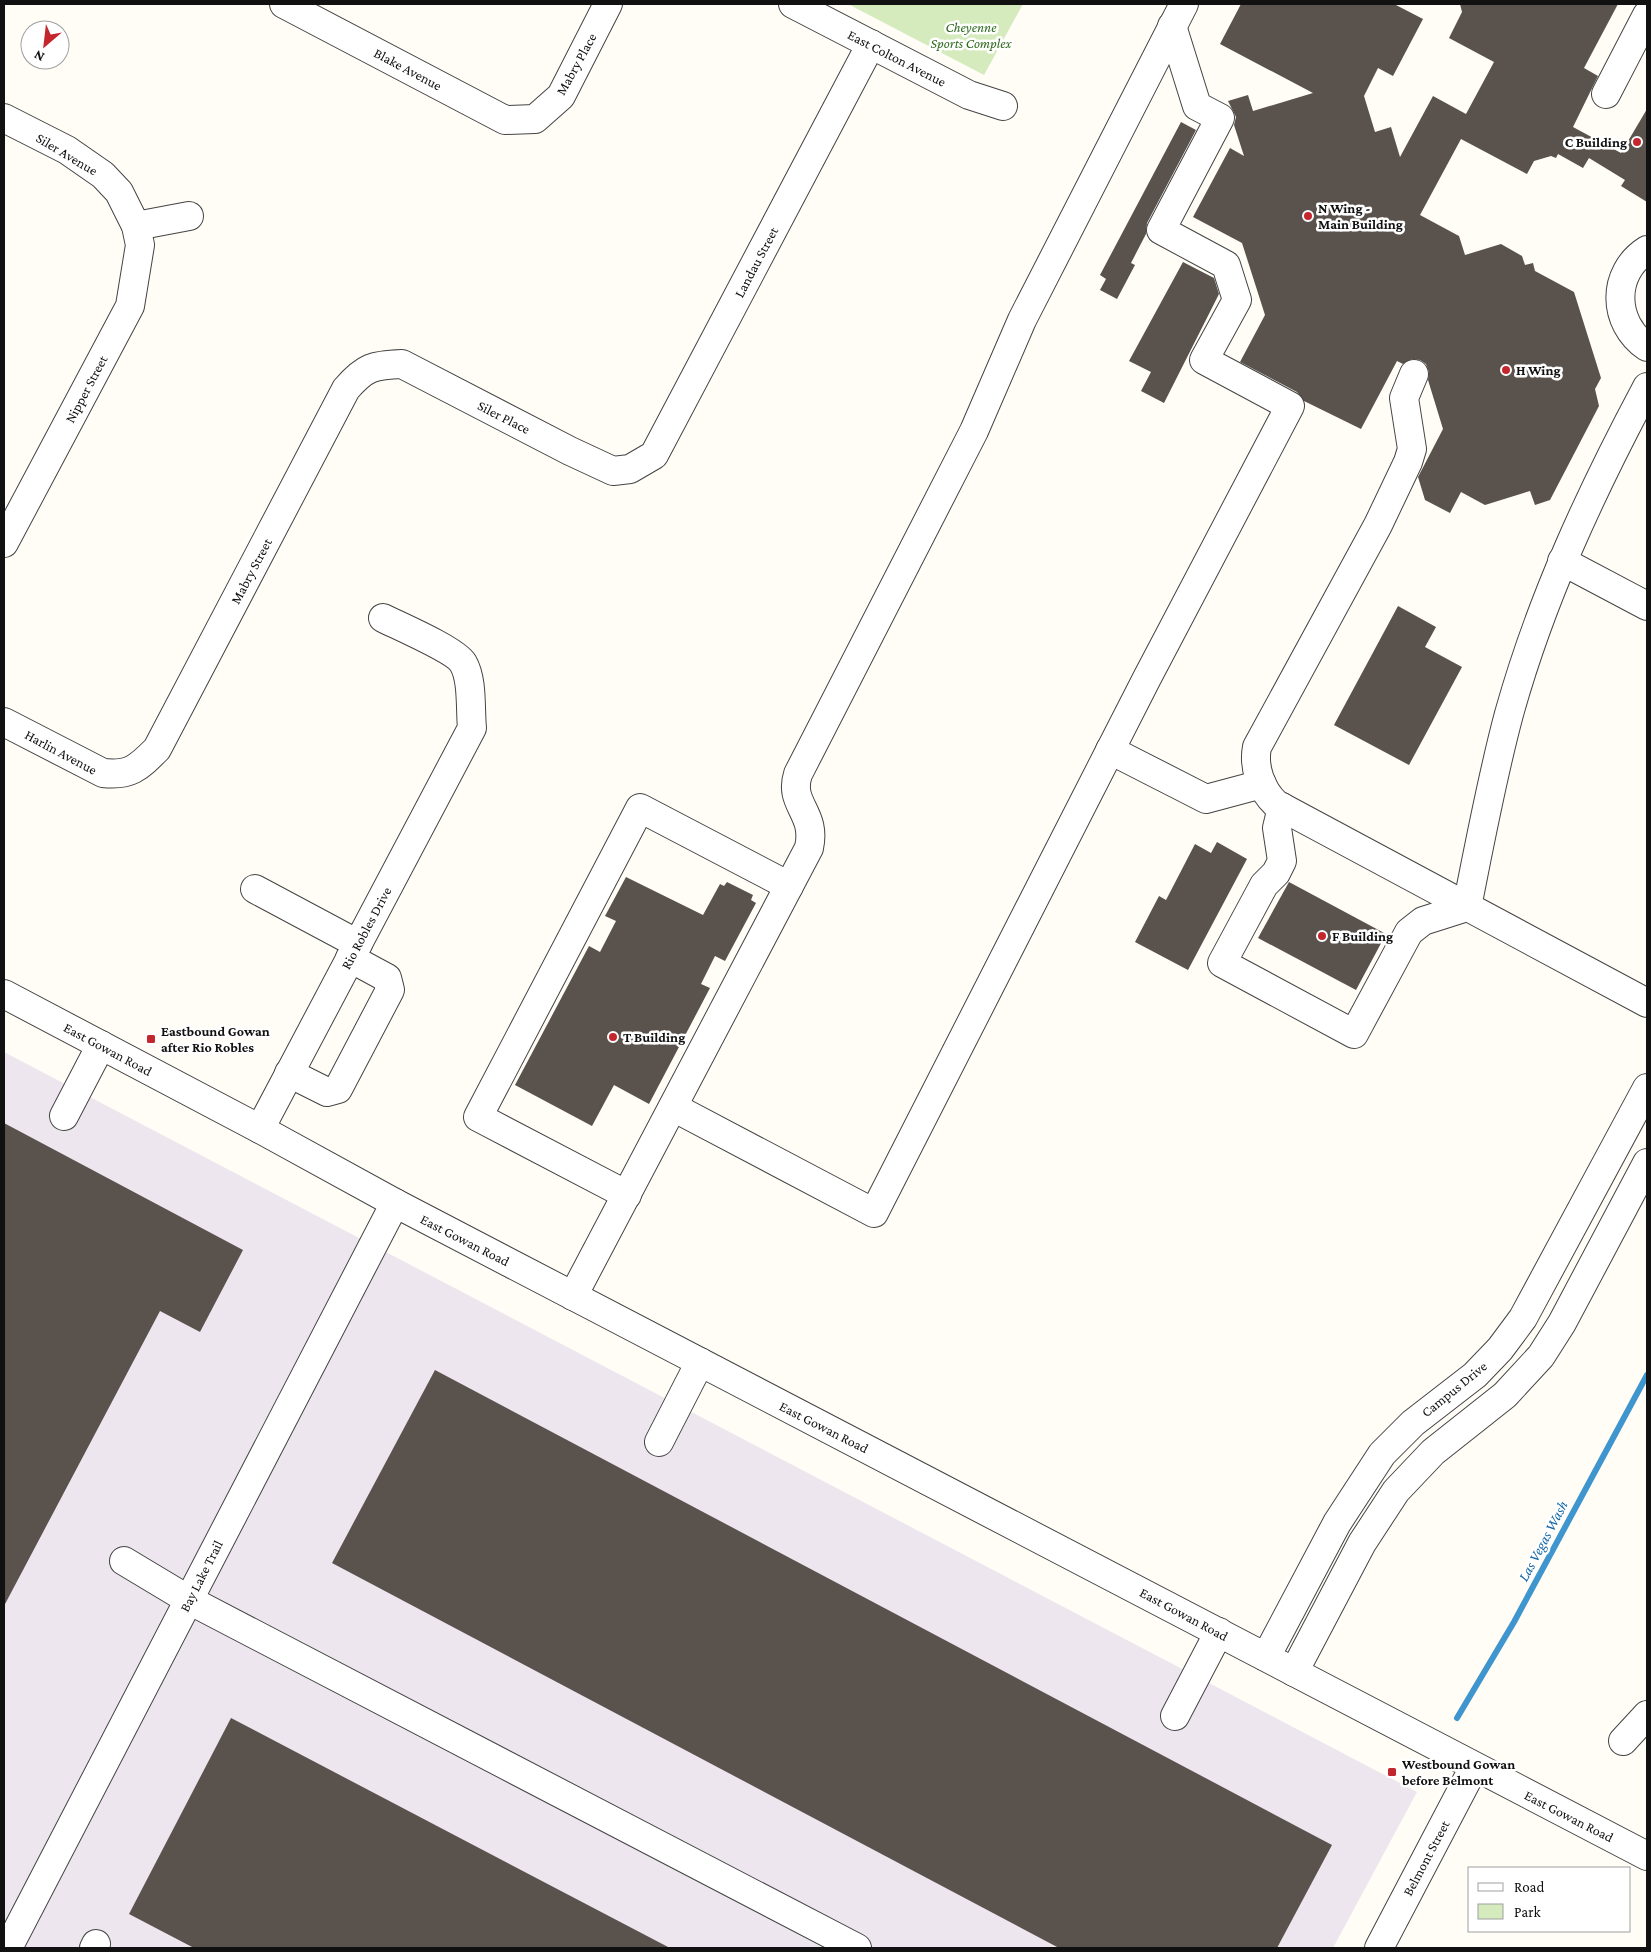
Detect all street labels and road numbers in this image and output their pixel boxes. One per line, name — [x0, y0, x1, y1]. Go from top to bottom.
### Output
street label: East Colton Avenue — [845, 26, 949, 90]
street label: Mabry Place — [552, 30, 600, 98]
street label: Blake Avenue — [371, 44, 445, 94]
street label: Siler Avenue — [33, 129, 101, 179]
street label: Landau Street — [731, 224, 781, 300]
street label: Nipper Street — [62, 352, 111, 425]
street label: Siler Place — [475, 397, 533, 437]
street label: Mabry Street — [227, 535, 275, 607]
street label: Harlin Avenue — [22, 726, 100, 778]
street label: Rio Robles Drive — [338, 884, 394, 972]
street label: East Gowan Road — [61, 1019, 155, 1079]
street label: East Gowan Road — [418, 1211, 513, 1270]
street label: Campus Drive — [1418, 1358, 1490, 1420]
street label: East Gowan Road — [777, 1398, 872, 1457]
street label: Bay Lake Trail — [176, 1537, 226, 1614]
street label: East Gowan Road — [1137, 1584, 1231, 1644]
street label: East Gowan Road — [1522, 1787, 1617, 1846]
street label: Belmont Street — [1399, 1817, 1453, 1899]

